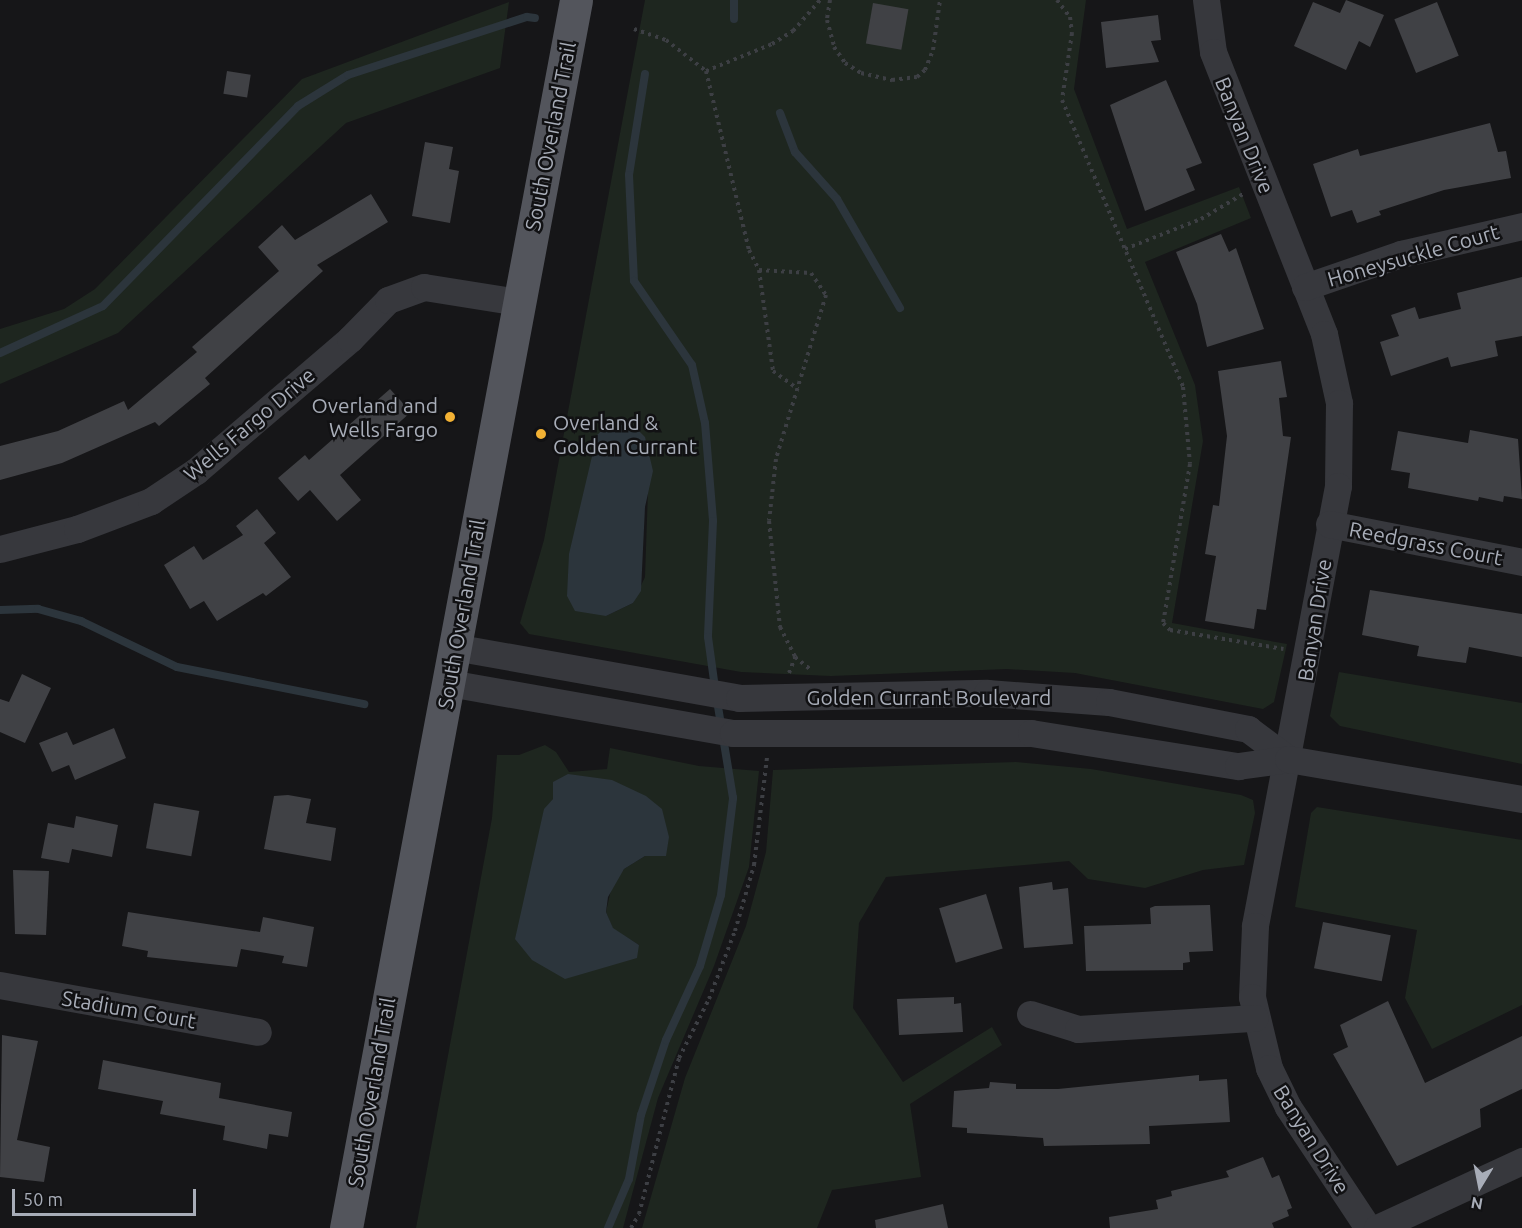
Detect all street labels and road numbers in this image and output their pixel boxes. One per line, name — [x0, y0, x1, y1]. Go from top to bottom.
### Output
street label: South Overland Trail — [519, 39, 581, 233]
street label: Banyan Drive — [1210, 73, 1280, 197]
street label: Honeysuckle Court — [1324, 218, 1502, 292]
street label: Wells Fargo Drive — [178, 362, 320, 486]
street label: Reedgrass Court — [1347, 516, 1505, 570]
street label: South Overland Trail — [432, 517, 490, 711]
street label: Banyan Drive — [1292, 557, 1336, 683]
street label: Golden Currant Boulevard — [807, 684, 1051, 710]
street label: Stadium Court — [60, 985, 198, 1033]
street label: South Overland Trail — [342, 995, 400, 1189]
street label: Banyan Drive — [1269, 1080, 1355, 1198]

